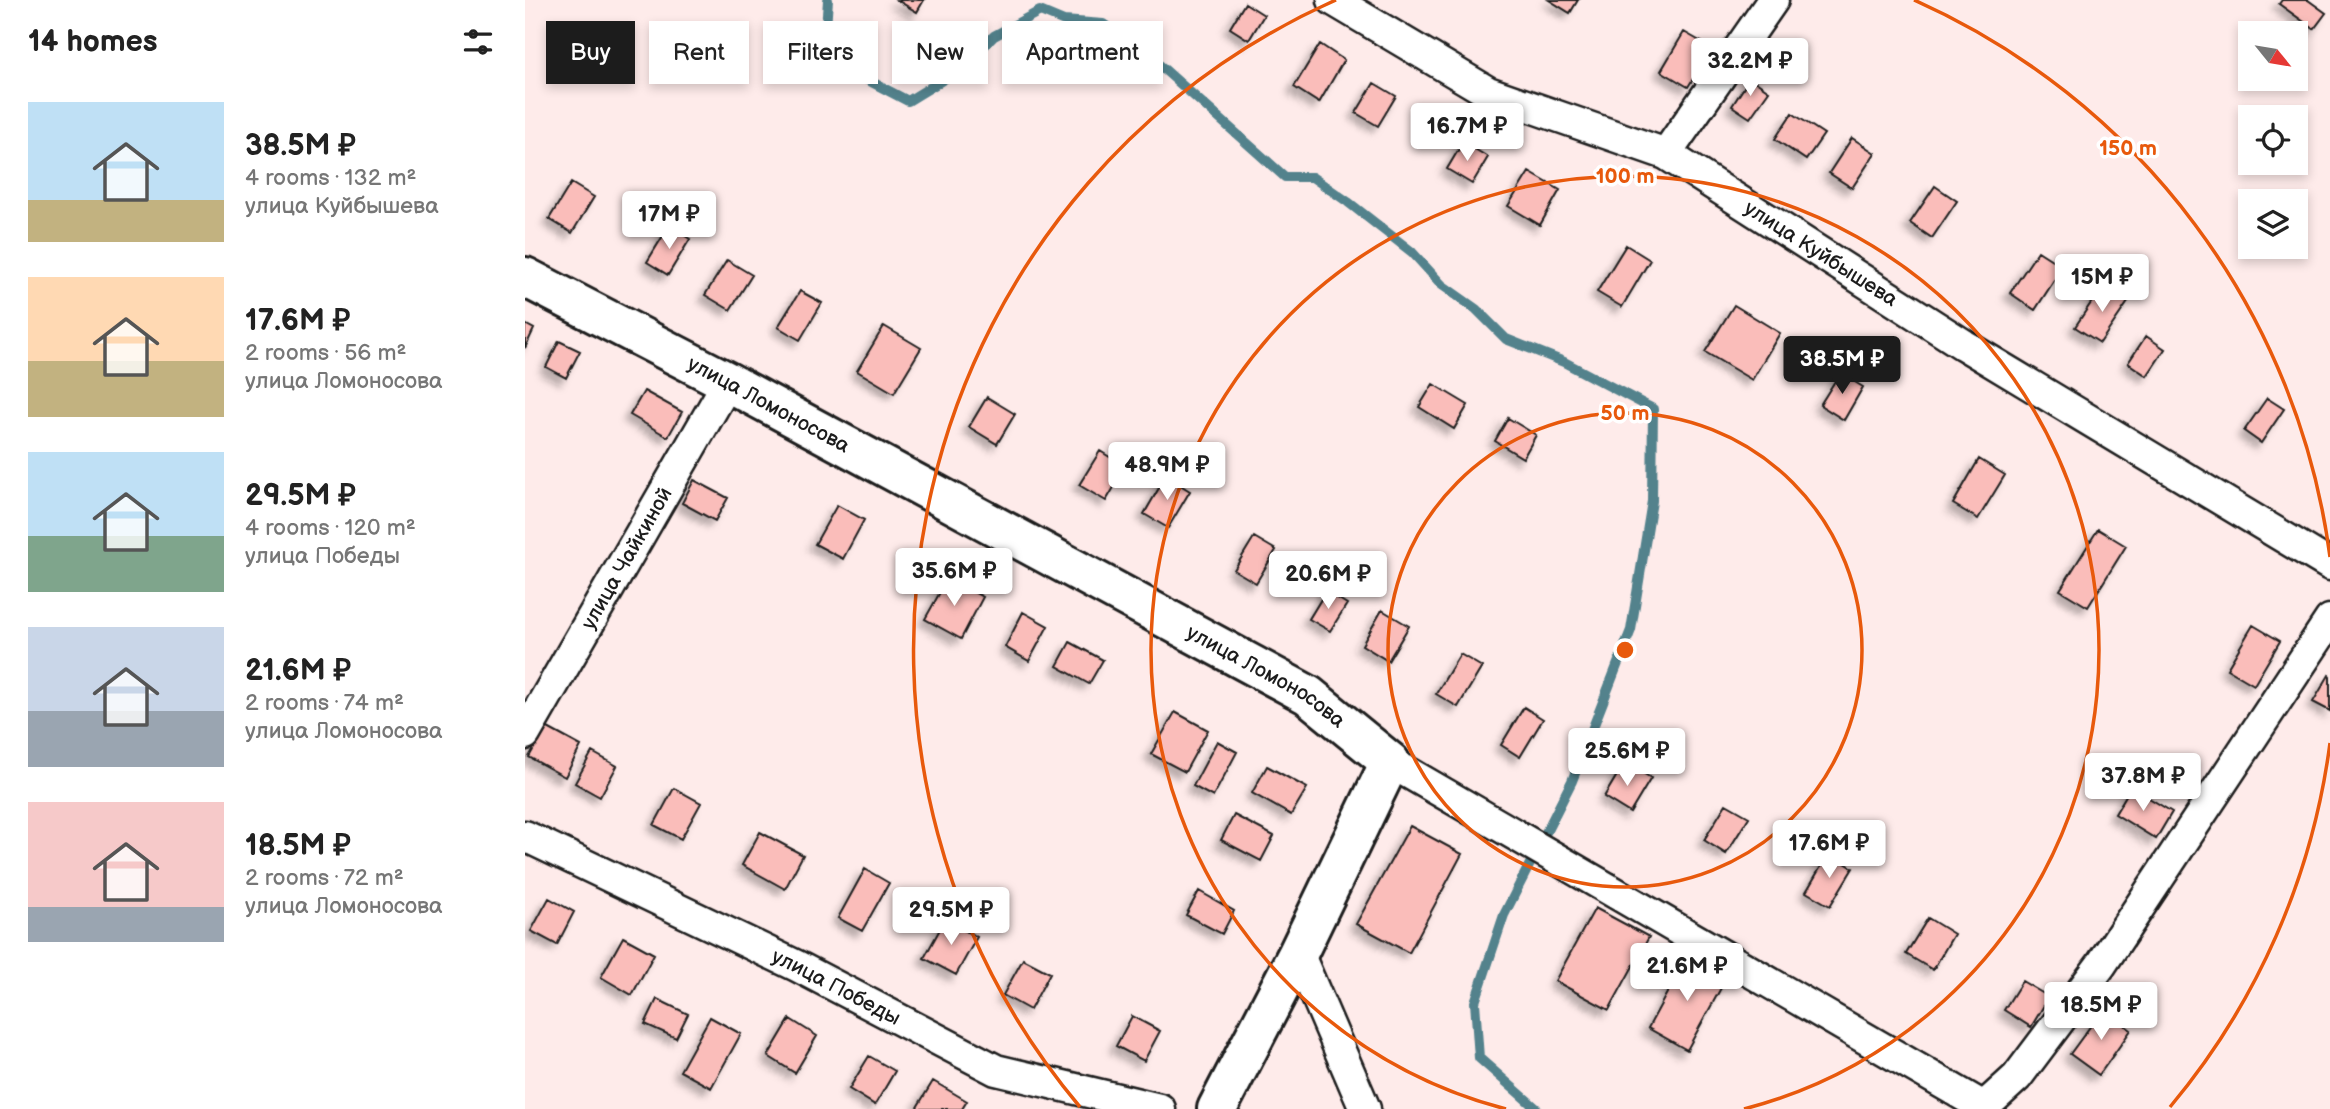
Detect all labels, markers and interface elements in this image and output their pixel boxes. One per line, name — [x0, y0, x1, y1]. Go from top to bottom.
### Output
chip: Buy — [546, 21, 635, 84]
chip: Rent — [649, 21, 749, 84]
chip: Filters — [763, 21, 878, 84]
chip: New — [892, 21, 988, 84]
chip: Apartment — [1002, 21, 1163, 84]
north arrow — [2238, 21, 2308, 91]
map controls — [2238, 21, 2308, 259]
icon: filters — [459, 23, 497, 61]
text: 14 homes — [28, 24, 157, 60]
pin: 32.2M ₽ — [1685, 38, 1815, 98]
text: 32.2M ₽ — [1707, 47, 1793, 75]
pin: 16.7M ₽ — [1402, 104, 1532, 163]
button: locate — [2238, 105, 2308, 175]
text: 16.7M ₽ — [1427, 112, 1507, 140]
text: 38.5M ₽ — [245, 128, 356, 164]
icon: home — [84, 130, 168, 214]
text: 150 m — [2099, 136, 2157, 161]
text: 4 rooms · 132 m² — [245, 164, 416, 192]
text: 100 m — [1596, 164, 1654, 189]
button: layers — [2238, 189, 2308, 259]
pin: 17M ₽ — [620, 191, 718, 251]
text: улица Куйбышева — [245, 192, 439, 220]
street label: улица Куйбышева — [1740, 196, 1903, 312]
text: 17M ₽ — [638, 200, 700, 228]
pin: 15M ₽ — [2053, 254, 2151, 314]
text: 15M ₽ — [2071, 263, 2133, 291]
text: 17.6M ₽ — [245, 303, 350, 339]
icon: home — [84, 305, 168, 389]
pin: 38.5M ₽ — [1777, 336, 1907, 396]
text: 2 rooms · 56 m² — [245, 339, 407, 367]
text: 38.5M ₽ — [1799, 345, 1885, 373]
street label: улица Ломоносова — [683, 351, 855, 459]
text: улица Ломоносова — [245, 367, 443, 395]
text: 50 m — [1601, 401, 1649, 426]
pin: 48.9M ₽ — [1102, 442, 1232, 502]
text: 48.9M ₽ — [1124, 451, 1210, 479]
text: 29.5M ₽ — [245, 478, 356, 514]
icon: home — [84, 480, 168, 564]
street label: улица Чайкиной — [576, 483, 678, 634]
text: 4 rooms · 120 m² — [245, 514, 416, 542]
text: улица Победы — [245, 542, 400, 570]
pin: 35.6M ₽ — [889, 548, 1019, 608]
pin: 20.6M ₽ — [1263, 552, 1393, 611]
text: 35.6M ₽ — [911, 557, 997, 585]
text: 20.6M ₽ — [1285, 560, 1371, 588]
street label: улица Ломоносова — [1182, 620, 1351, 734]
centre of rings — [1613, 638, 1637, 662]
text: 21.6M ₽ — [245, 653, 351, 689]
icon: home — [84, 655, 168, 739]
text: 2 rooms · 74 m² — [245, 689, 404, 717]
text: улица Ломоносова — [245, 717, 443, 745]
pin: 25.6M ₽ — [1562, 728, 1692, 788]
text: 25.6M ₽ — [1584, 737, 1670, 765]
pin: 37.8M ₽ — [2078, 754, 2208, 813]
text: 37.8M ₽ — [2101, 762, 2185, 790]
pin: 17.6M ₽ — [1764, 820, 1894, 880]
text: 18.5M ₽ — [245, 828, 351, 864]
text: 17.6M ₽ — [1789, 829, 1869, 857]
icon: home — [84, 830, 168, 914]
text: 2 rooms · 72 m² — [245, 864, 404, 892]
pin: 29.5M ₽ — [886, 888, 1016, 947]
text: улица Ломоносова — [245, 892, 443, 920]
text: 29.5M ₽ — [908, 896, 994, 924]
street label: улица Победы — [768, 944, 905, 1031]
pin: 21.6M ₽ — [1622, 944, 1752, 1003]
text: 21.6M ₽ — [1646, 952, 1728, 980]
pin: 18.5M ₽ — [2036, 982, 2166, 1042]
text: 18.5M ₽ — [2060, 991, 2142, 1019]

